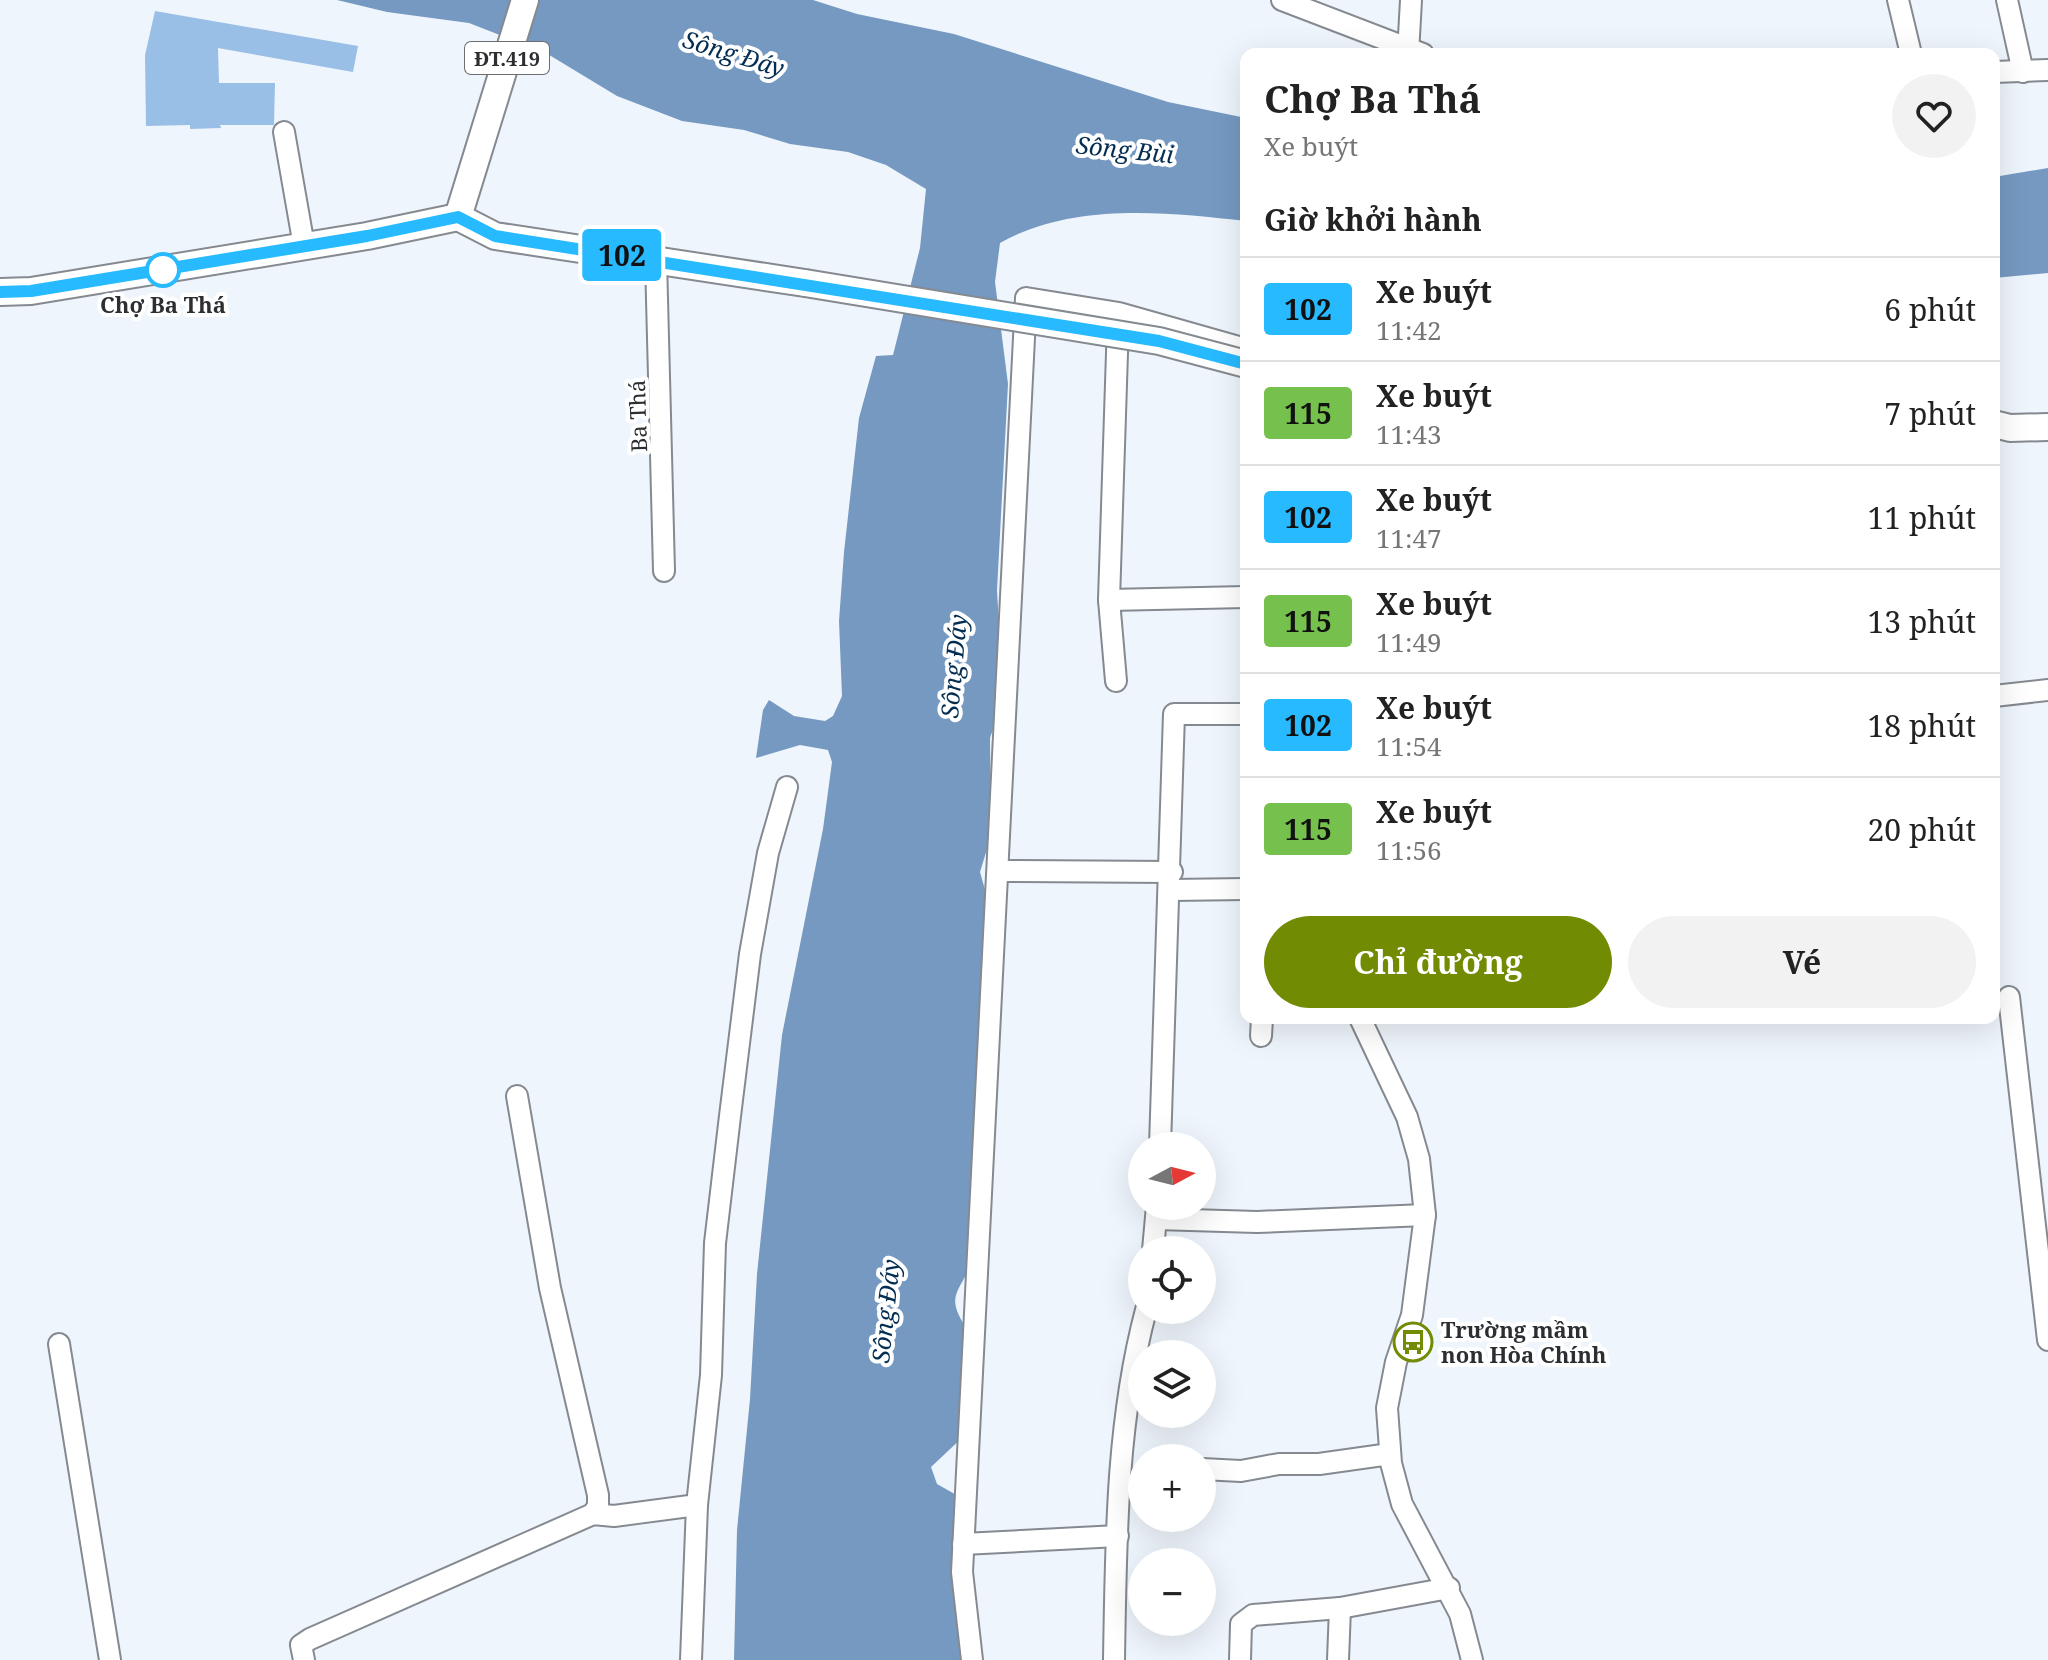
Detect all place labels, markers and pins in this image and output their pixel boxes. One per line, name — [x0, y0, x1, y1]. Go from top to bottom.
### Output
marker: Chợ Ba Thá — [146, 253, 180, 287]
place label: Chợ Ba Thá — [100, 289, 226, 319]
place label: Trường mầm non Hòa Chính — [1441, 1314, 1607, 1369]
bus stop icon: Trường mầm non Hòa Chính — [1392, 1321, 1434, 1363]

